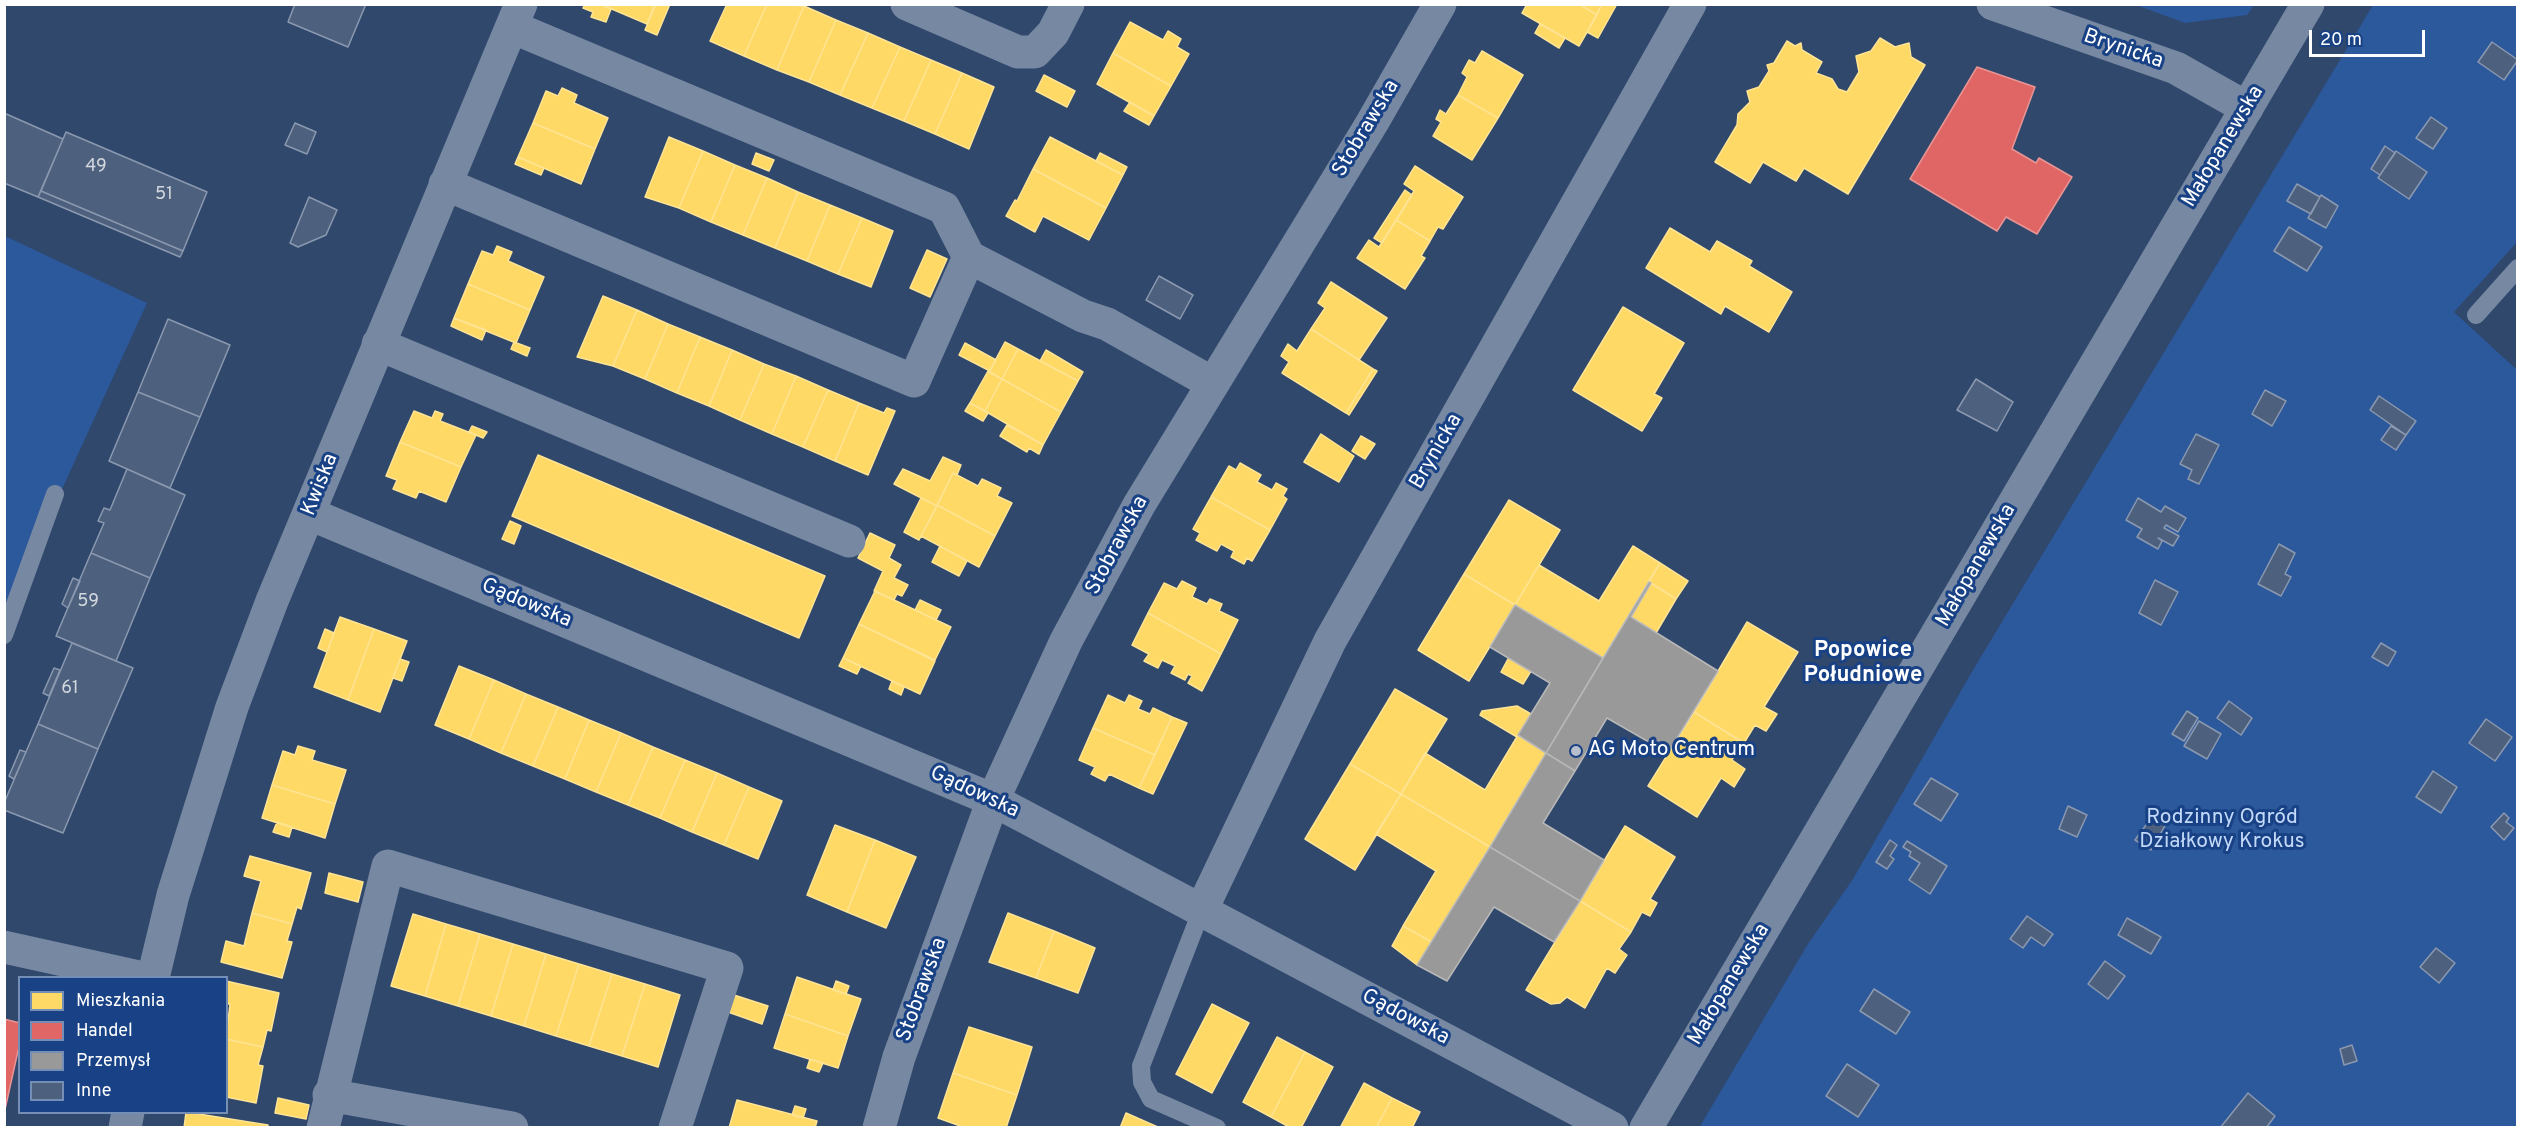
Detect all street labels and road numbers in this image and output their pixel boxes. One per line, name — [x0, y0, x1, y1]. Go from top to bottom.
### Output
street label: Brynicka — [2080, 25, 2166, 75]
street label: Stobrawska — [1328, 76, 1406, 182]
street label: Małopanewska — [2178, 82, 2270, 212]
street label: Brynicka — [1405, 410, 1469, 494]
street label: Kwiska — [297, 450, 345, 520]
street label: Stobrawska — [1081, 492, 1155, 600]
street label: Małopanewska — [1932, 500, 2022, 632]
street label: Gądowska — [477, 574, 575, 634]
street label: Gądowska — [925, 761, 1023, 825]
street label: Małopanewska — [1684, 920, 1776, 1050]
street label: Stobrawska — [893, 935, 953, 1045]
street label: Gądowska — [1357, 984, 1453, 1052]

